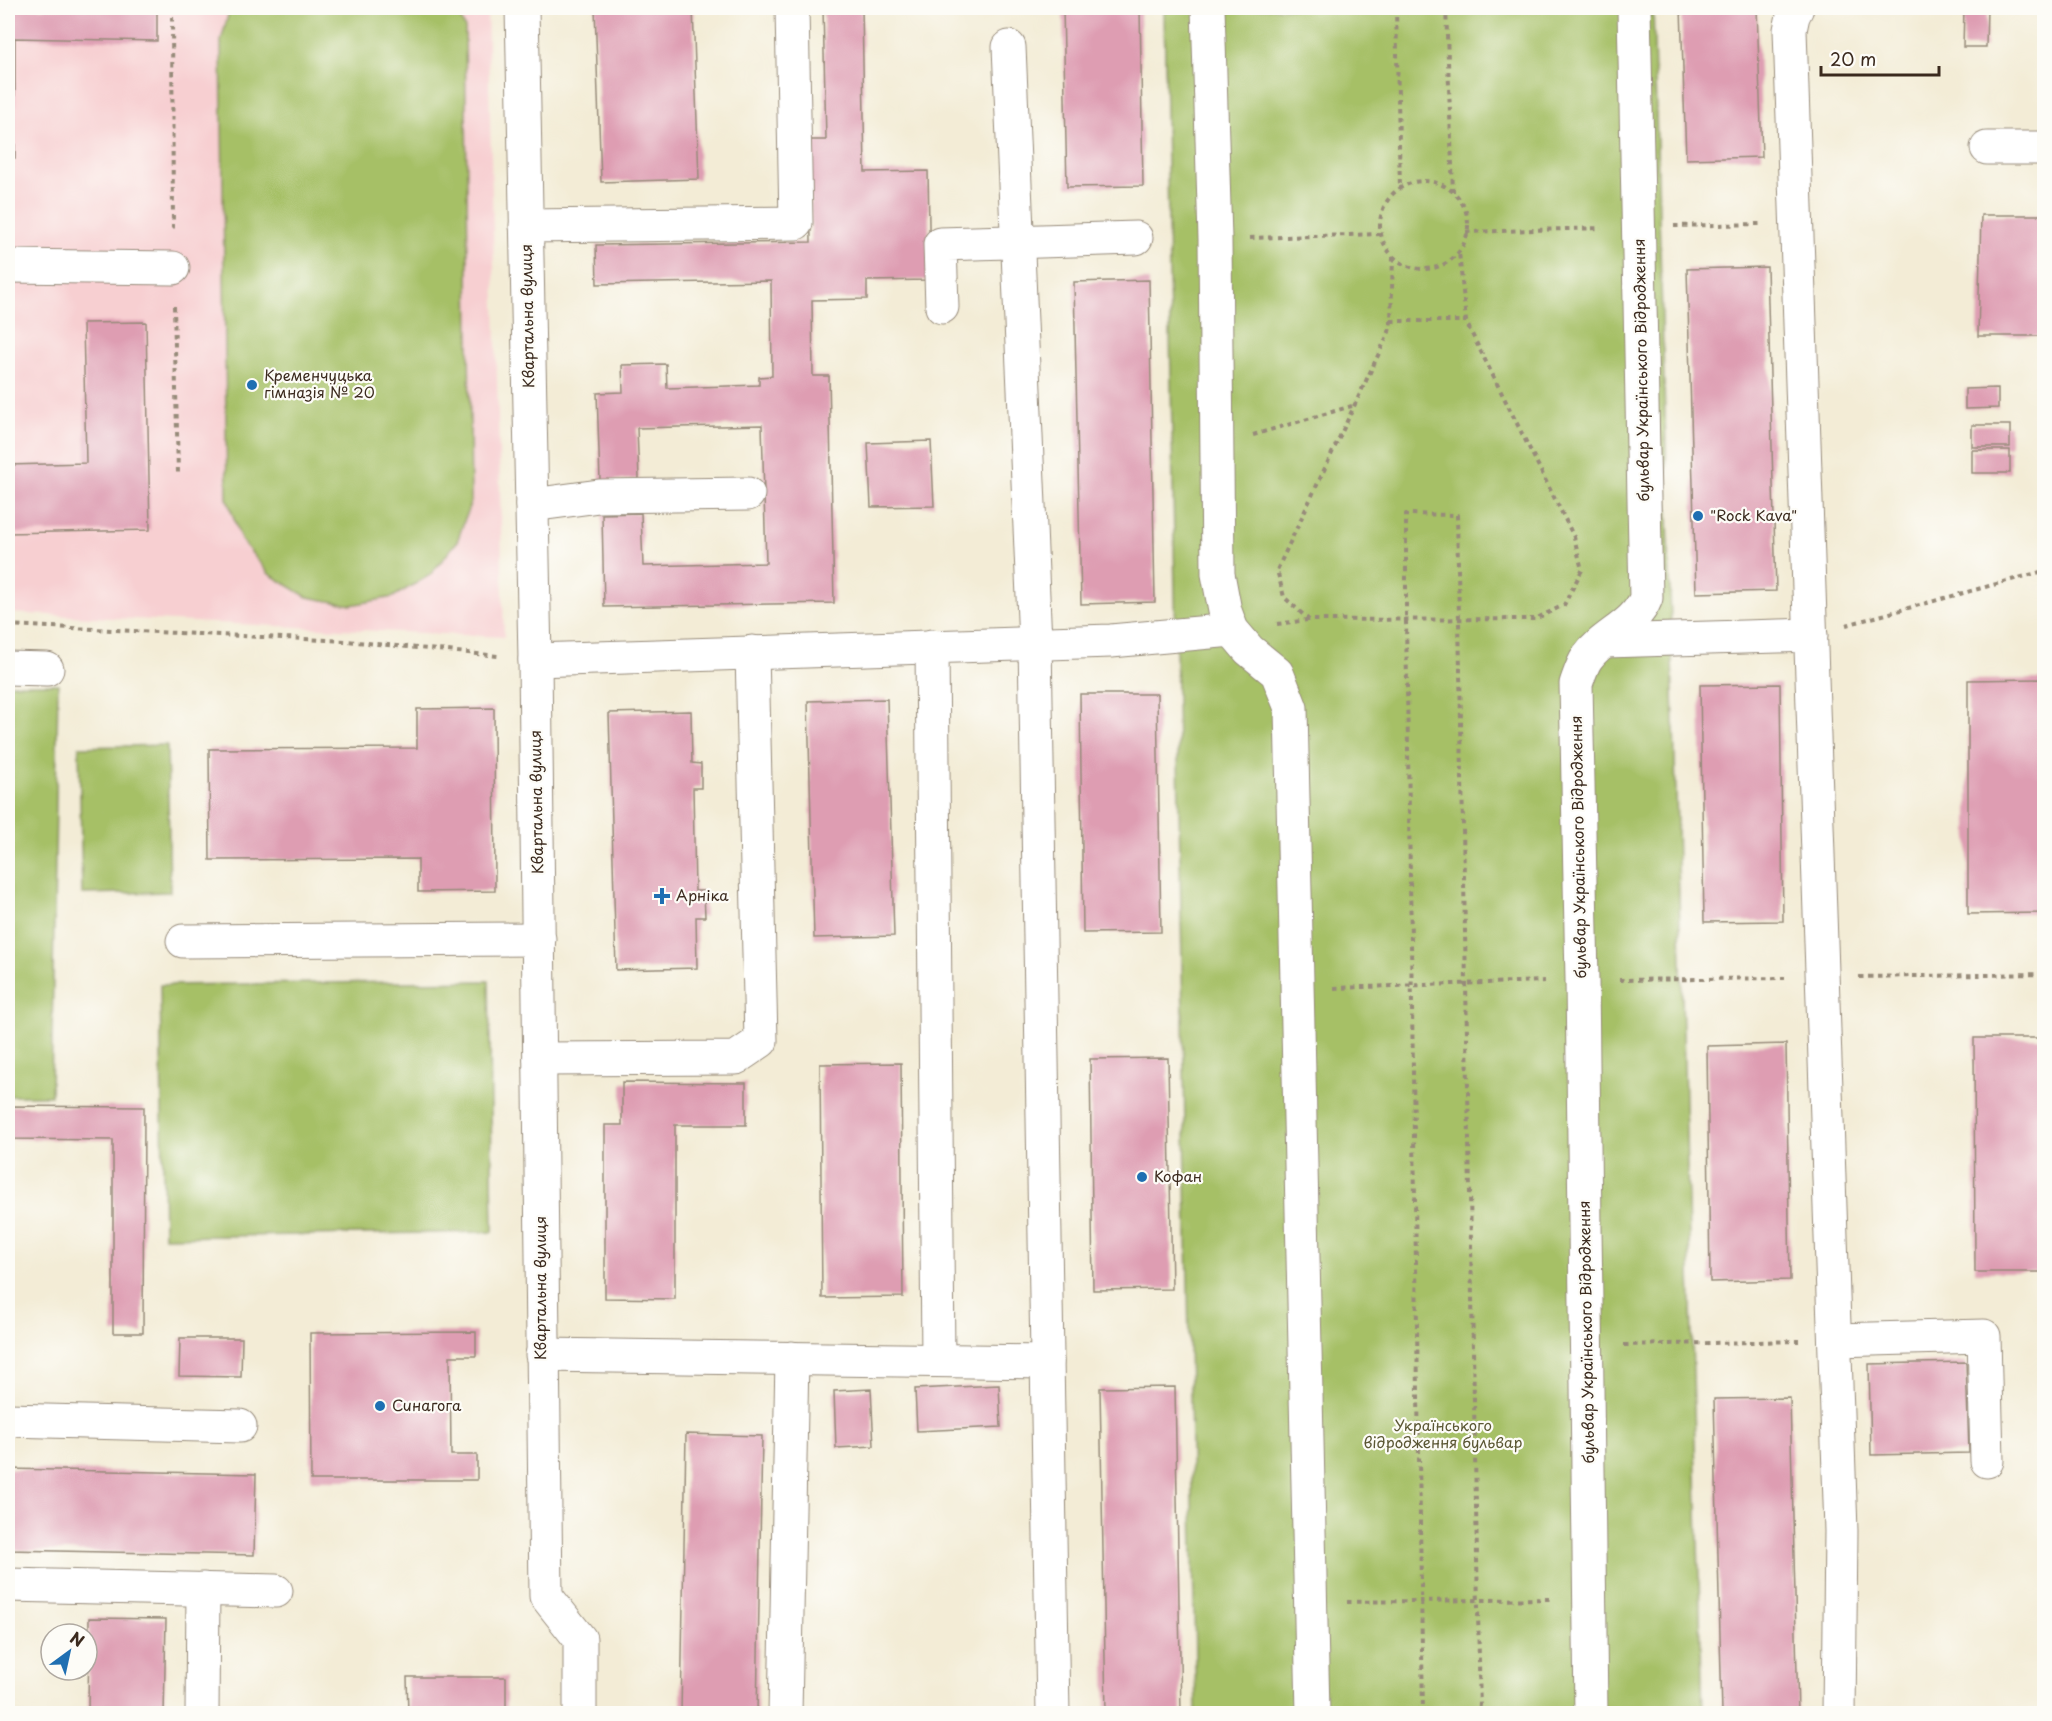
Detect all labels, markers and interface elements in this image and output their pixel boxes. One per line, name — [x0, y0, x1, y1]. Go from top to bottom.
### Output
scale bar — [1821, 39, 1940, 77]
text: 20 m — [1830, 45, 1876, 72]
street label: бульвар Українського Відродження — [1627, 238, 1654, 502]
street label: Квартальна вулиця — [514, 244, 539, 388]
place label: Кременчуцька гімназія № 20 — [264, 363, 375, 403]
marker: Кременчуцька гімназія № 20 — [245, 378, 259, 392]
place label: "Rock Kava" — [1710, 503, 1797, 526]
marker: "Rock Kava" — [1691, 509, 1705, 523]
street label: бульвар Українського Відродження — [1564, 715, 1591, 979]
street label: Квартальна вулиця — [523, 730, 548, 874]
place label: Арніка — [676, 883, 729, 906]
marker: Арніка — [653, 887, 671, 905]
place label: Кофан — [1154, 1164, 1202, 1187]
marker: Кофан — [1135, 1170, 1149, 1184]
street label: бульвар Українського Відродження — [1572, 1200, 1599, 1464]
street label: Квартальна вулиця — [528, 1216, 551, 1360]
place label: Синагога — [392, 1393, 462, 1416]
marker: Синагога — [373, 1399, 387, 1413]
park label: Українського відродження бульвар — [1364, 1413, 1522, 1453]
north arrow — [39, 1622, 99, 1682]
text: N — [66, 1625, 90, 1652]

